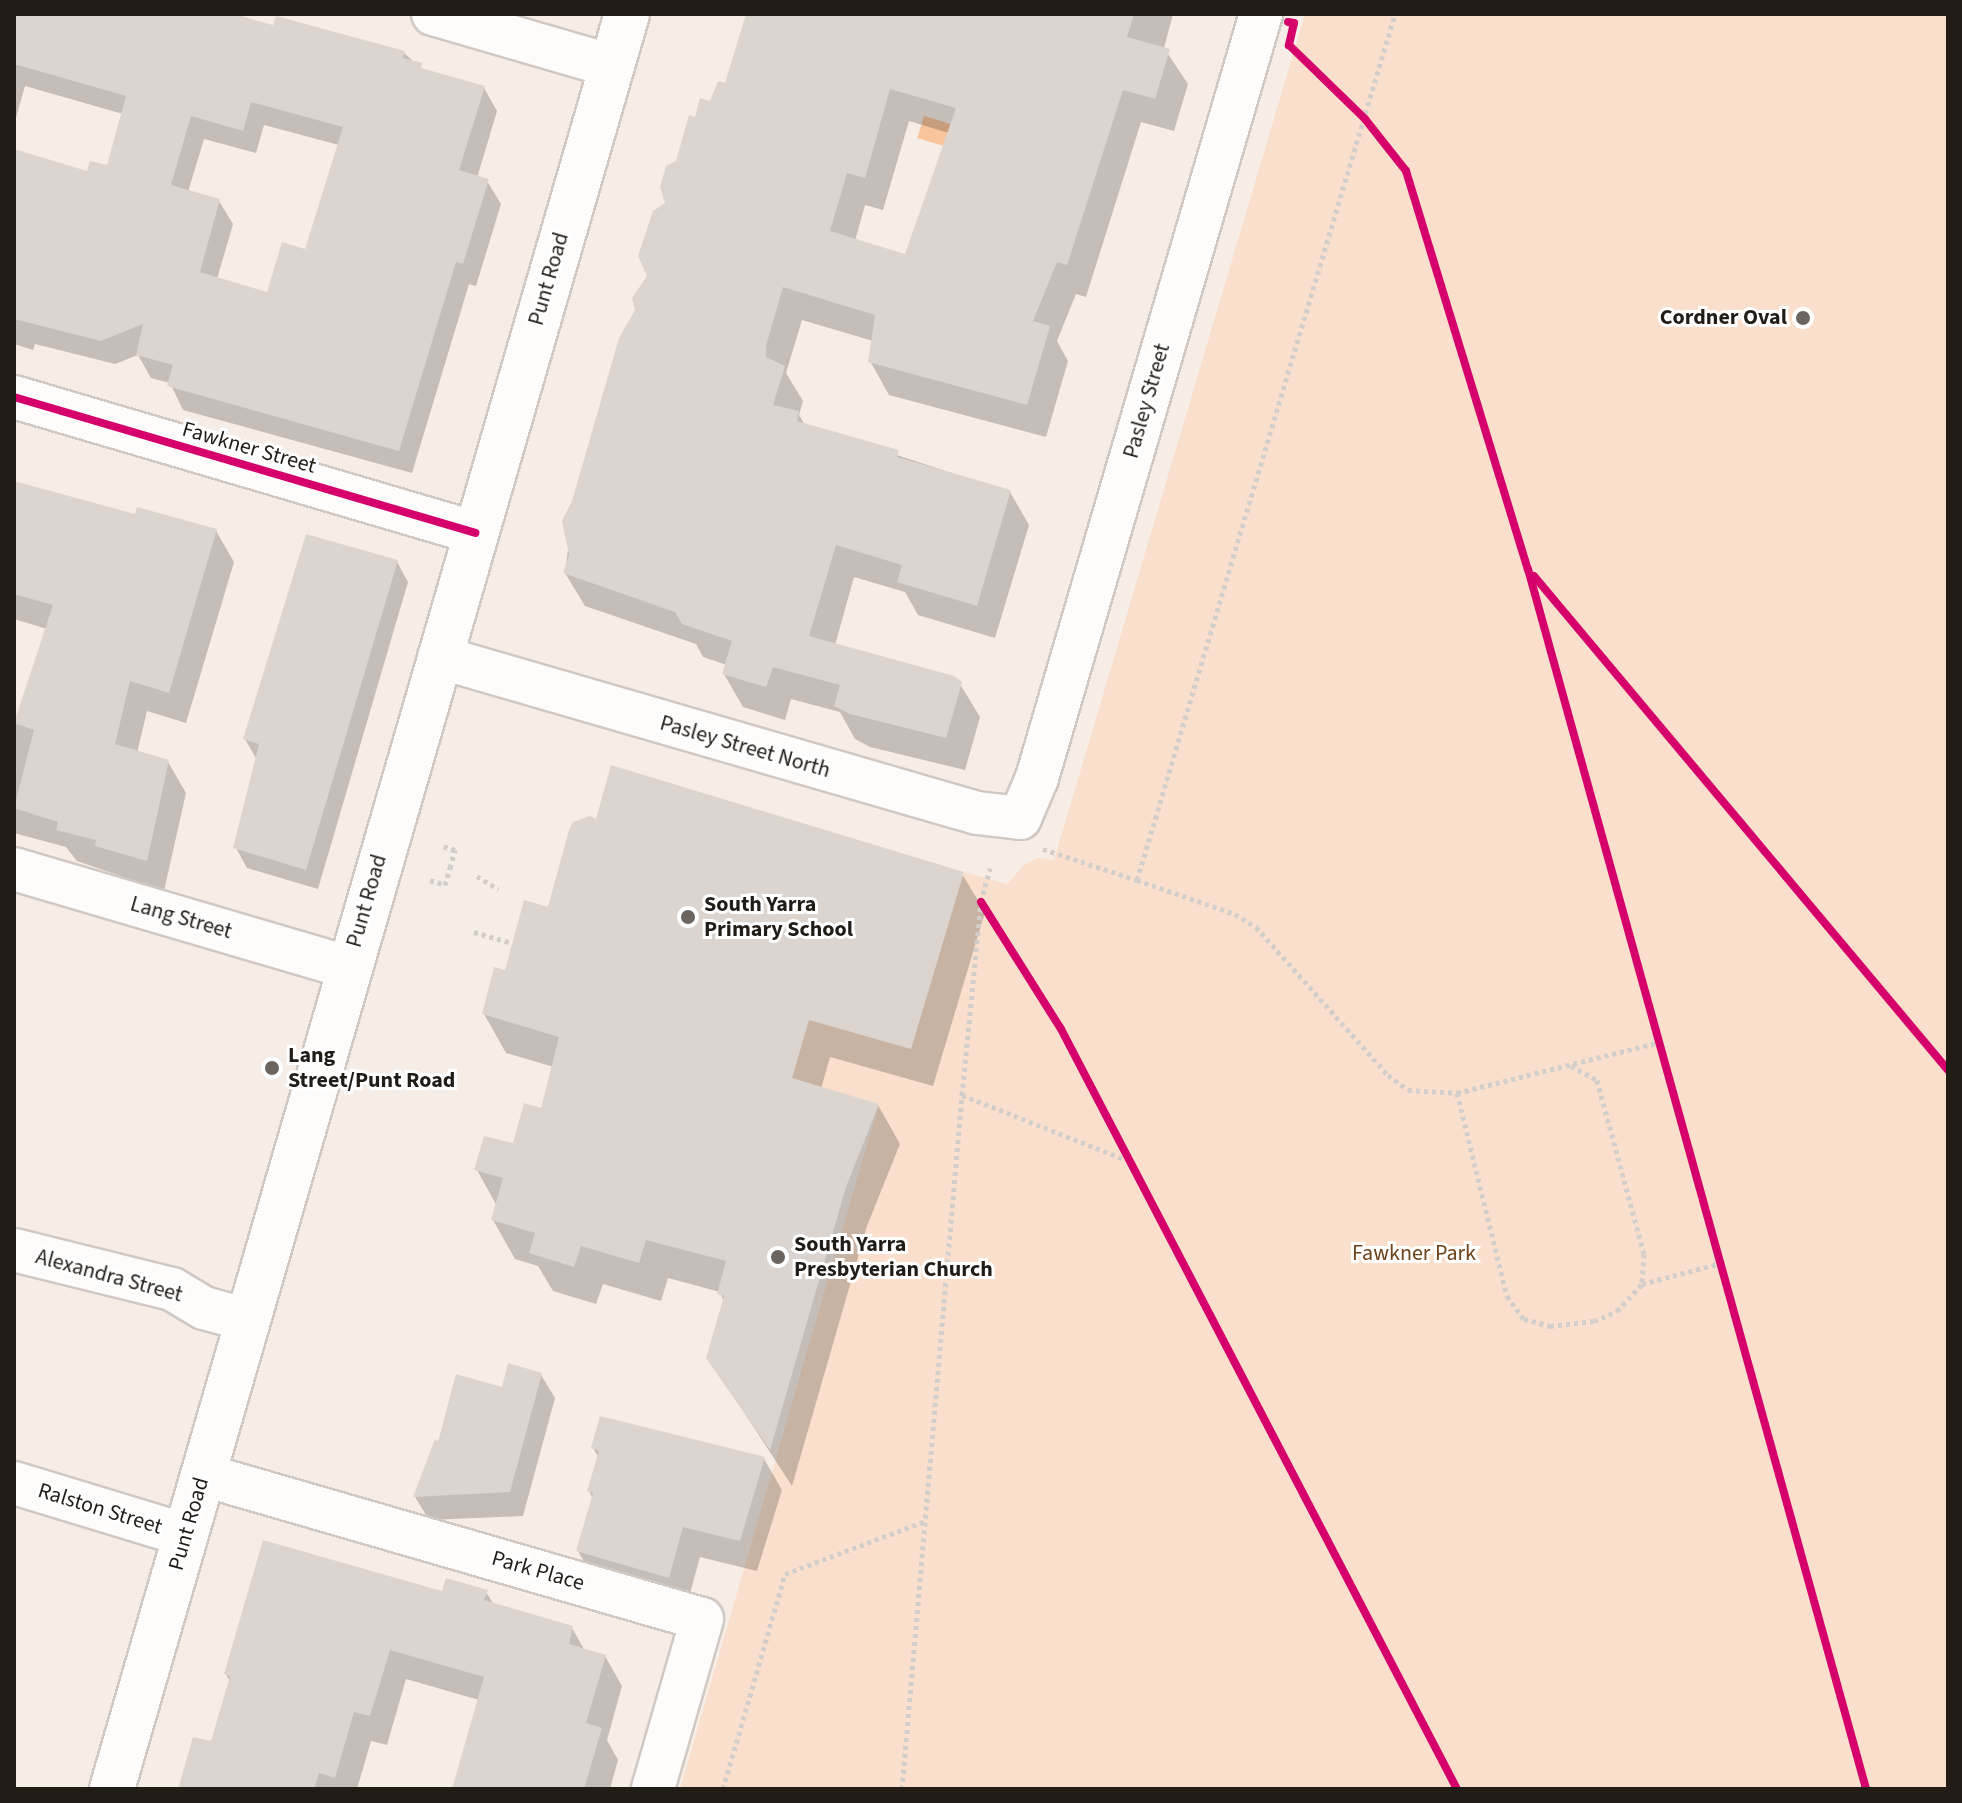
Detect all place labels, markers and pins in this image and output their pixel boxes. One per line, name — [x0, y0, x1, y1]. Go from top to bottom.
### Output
place label: Cordner Oval — [1660, 305, 1787, 331]
marker: Cordner Oval — [1794, 309, 1812, 327]
place label: South Yarra Primary School — [704, 891, 853, 942]
marker: South Yarra Primary School — [679, 908, 697, 926]
place label: Lang Street/Punt Road — [288, 1042, 455, 1094]
marker: Lang Street/Punt Road — [263, 1059, 281, 1077]
place label: South Yarra Presbyterian Church — [794, 1231, 993, 1282]
marker: South Yarra Presbyterian Church — [769, 1248, 787, 1266]

